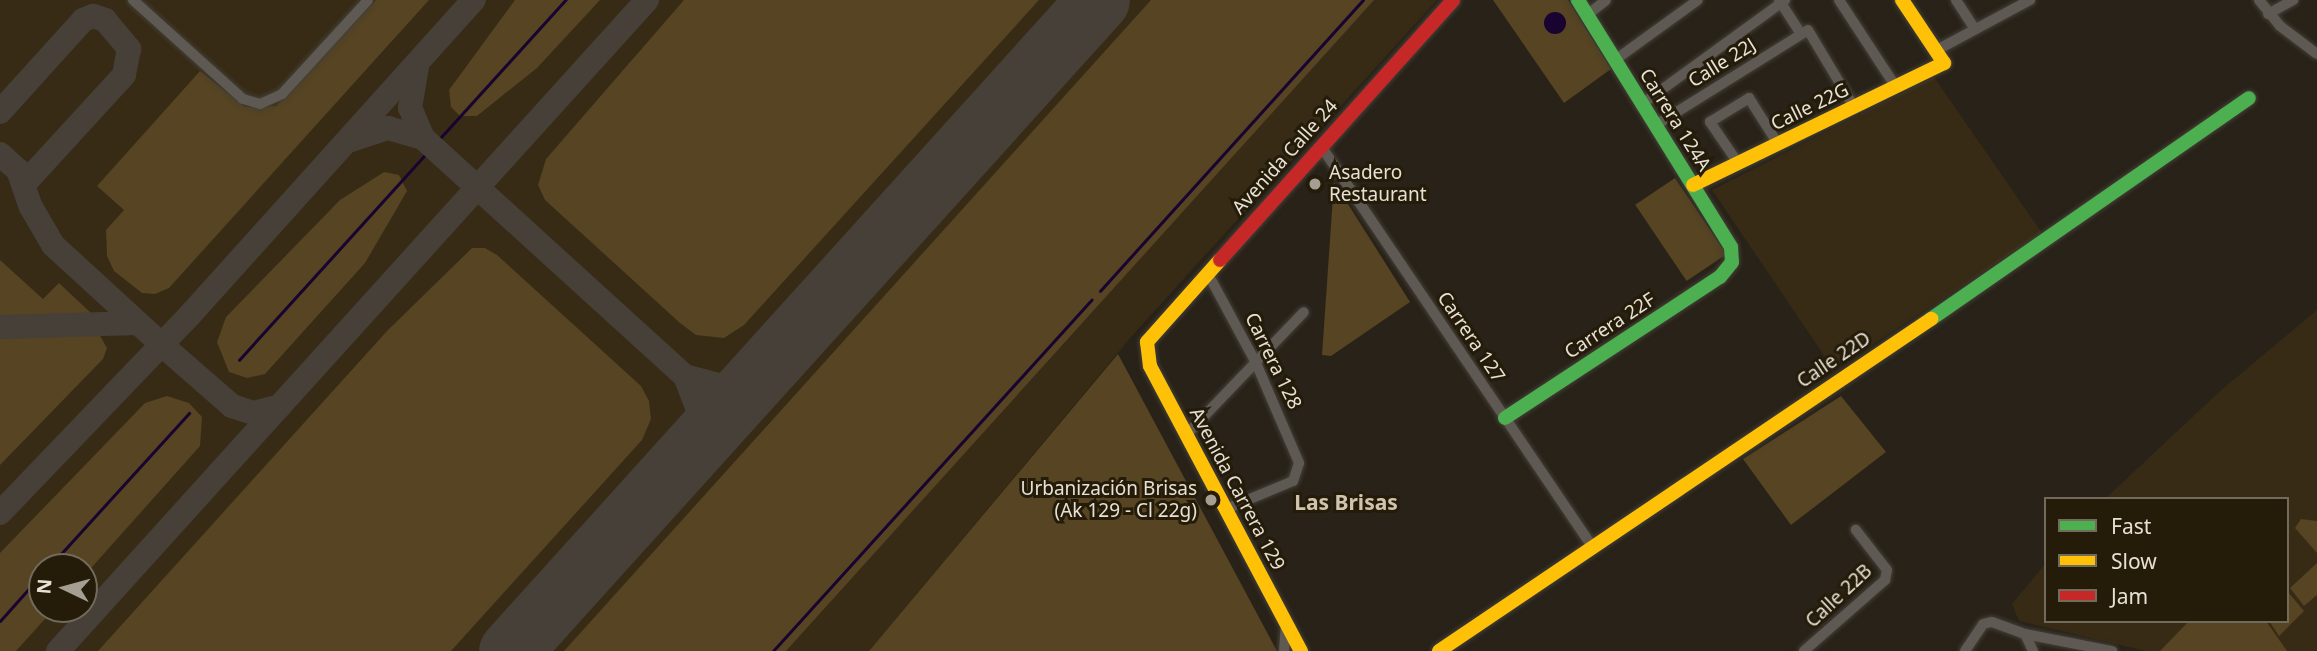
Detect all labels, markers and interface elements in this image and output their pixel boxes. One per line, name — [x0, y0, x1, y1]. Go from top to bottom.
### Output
street label: Calle 22J — [1684, 33, 1760, 93]
street label: Carrera 124A — [1634, 65, 1716, 175]
street label: Calle 22G — [1767, 78, 1853, 136]
street label: Avenida Calle 24 — [1228, 95, 1342, 219]
place label: Asadero Restaurant — [1329, 162, 1427, 206]
marker: Asadero Restaurant — [1307, 176, 1323, 192]
street label: Carrera 127 — [1432, 287, 1510, 387]
street label: Carrera 22F — [1560, 288, 1660, 364]
street label: Carrera 128 — [1240, 309, 1306, 413]
street label: Calle 22D — [1793, 327, 1875, 393]
street label: Avenida Carrera 129 — [1184, 404, 1290, 574]
place label: Urbanización Brisas (Ak 129 - Cl 22g) — [1021, 478, 1197, 522]
district label: Las Brisas — [1294, 489, 1398, 515]
marker: Urbanización Brisas (Ak 129 - Cl 22g) — [1203, 492, 1219, 508]
legend — [2044, 497, 2289, 623]
text: Fast — [2111, 512, 2151, 540]
text: Slow — [2111, 547, 2157, 575]
north arrow — [28, 553, 98, 623]
street label: Calle 22B — [1801, 560, 1877, 632]
text: N — [30, 578, 58, 595]
text: Jam — [2111, 582, 2148, 610]

